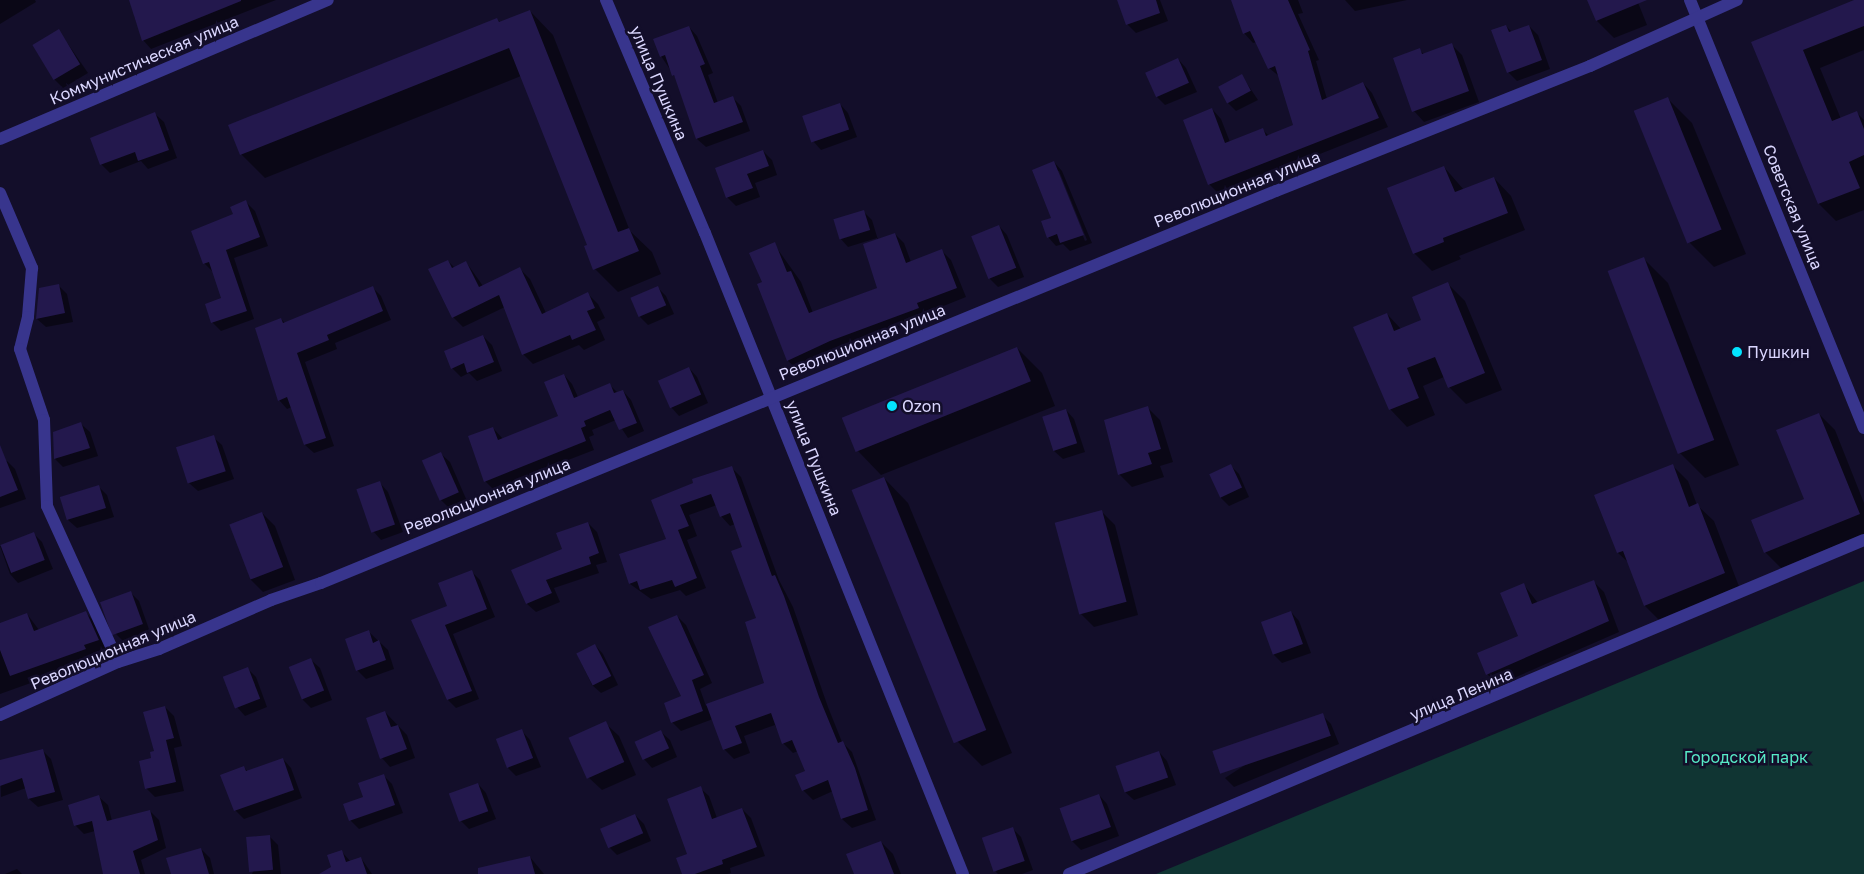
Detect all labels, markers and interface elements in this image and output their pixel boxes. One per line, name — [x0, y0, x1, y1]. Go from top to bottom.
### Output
street label: Коммунистическая улица — [47, 11, 241, 109]
street label: улица Пушкина — [626, 23, 692, 143]
street label: Советская улица — [1759, 142, 1827, 272]
street label: Революционная улица — [1151, 147, 1323, 231]
street label: Революционная улица — [776, 300, 948, 384]
place label: Пушкин — [1747, 342, 1810, 362]
marker: Пушкин — [1731, 346, 1743, 358]
place label: Ozon — [902, 396, 941, 416]
street label: улица Пушкина — [782, 398, 846, 518]
marker: Ozon — [886, 400, 898, 412]
street label: Революционная улица — [401, 454, 573, 538]
street label: Революционная улица — [27, 606, 199, 694]
street label: улица Ленина — [1407, 664, 1515, 724]
park label: Городской парк — [1684, 747, 1808, 767]

